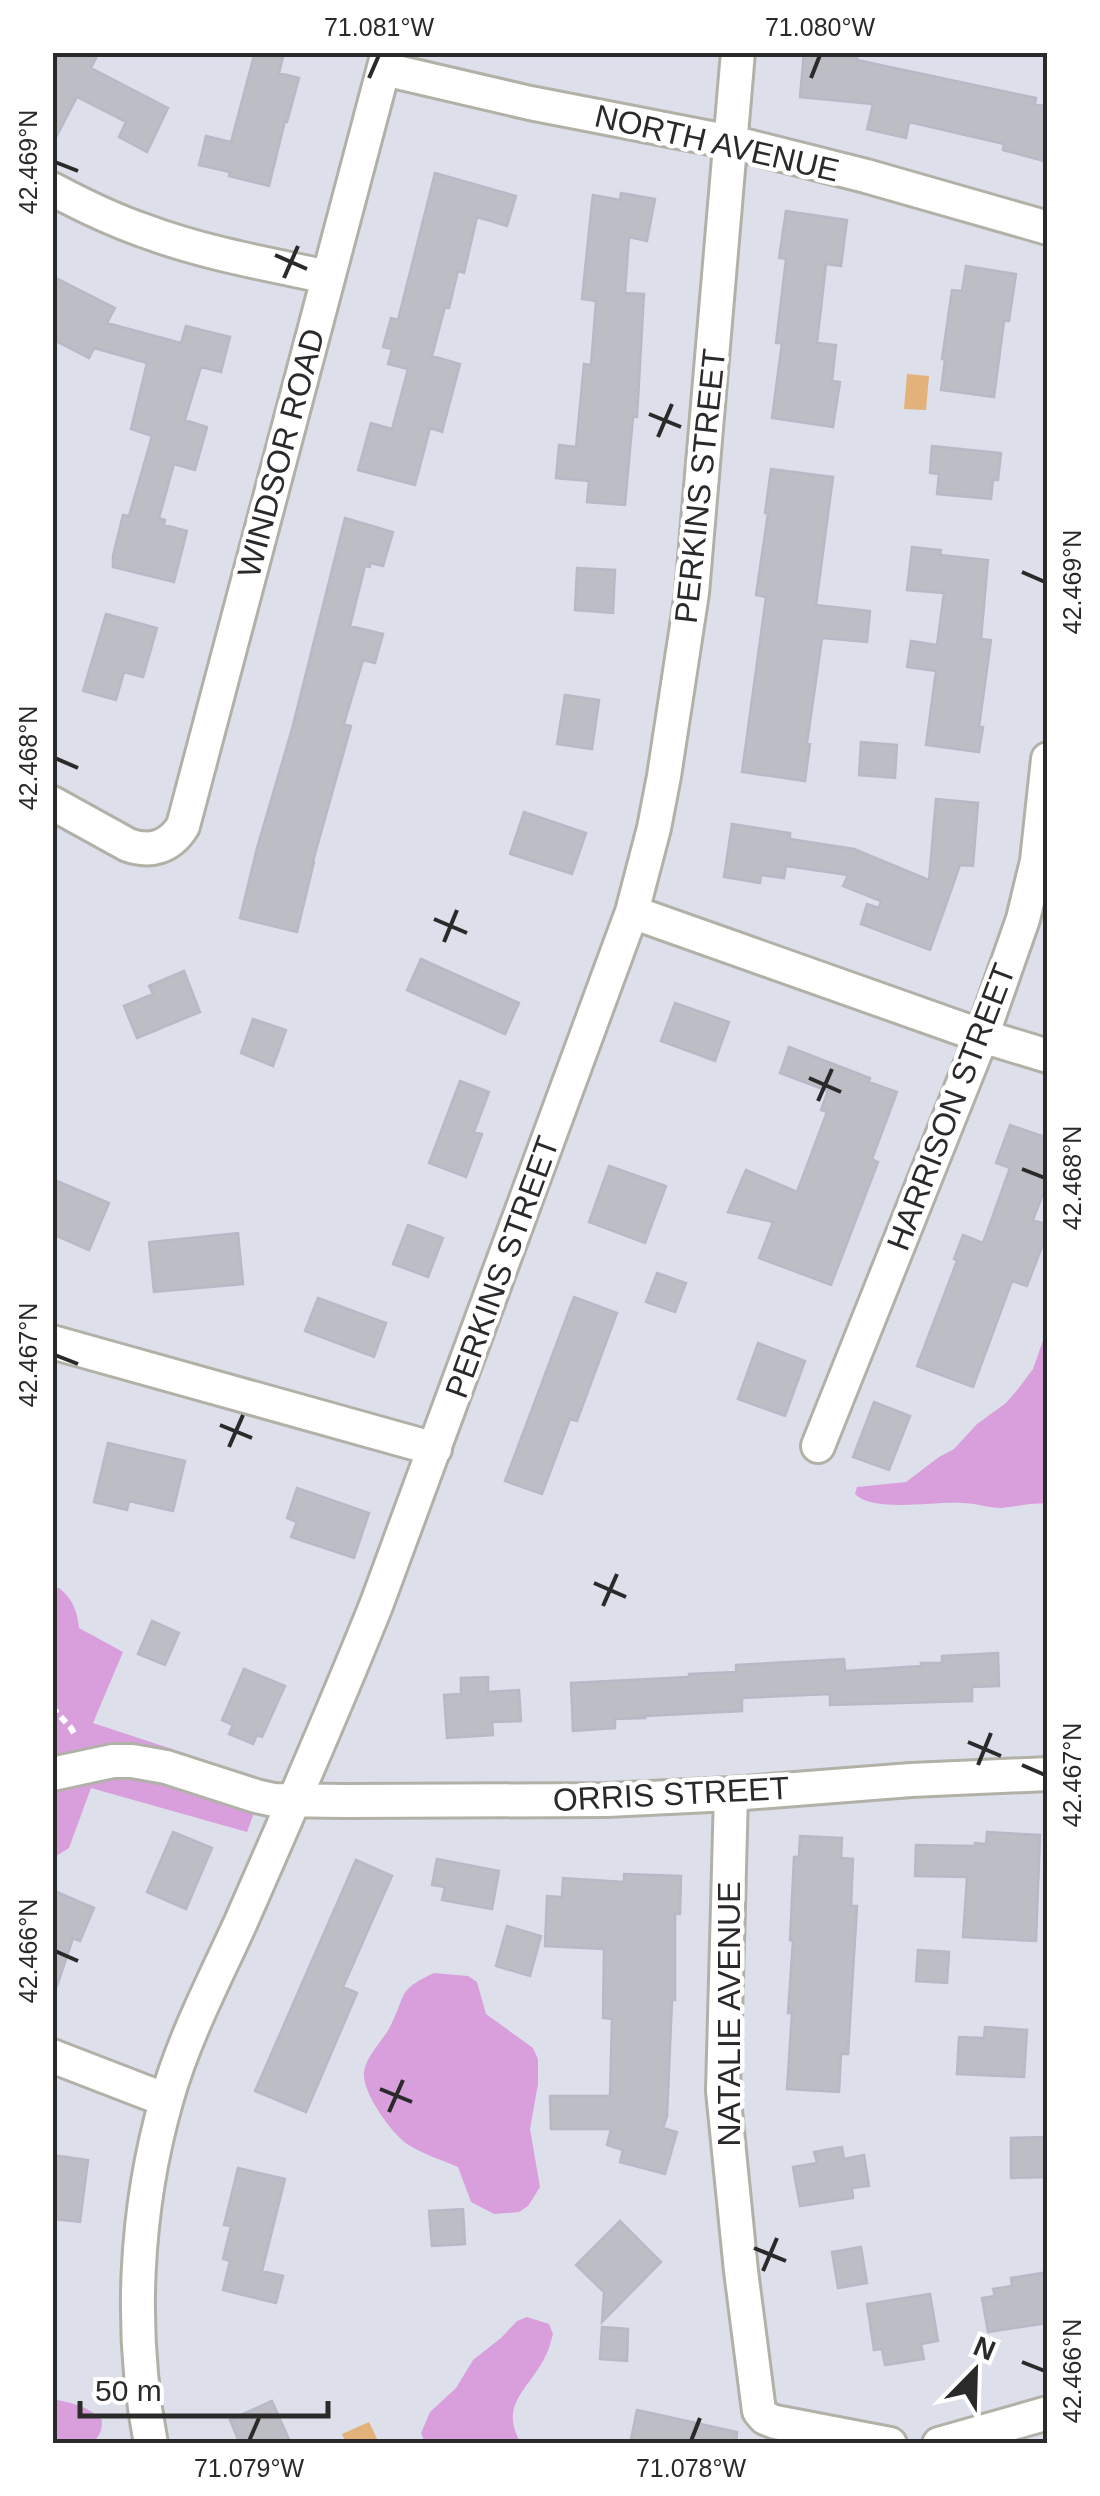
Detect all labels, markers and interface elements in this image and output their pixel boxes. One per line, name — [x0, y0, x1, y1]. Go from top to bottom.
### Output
text: 71.081°W — [324, 13, 434, 41]
text: 71.080°W — [765, 13, 875, 41]
street label: NORTH AVENUE — [591, 97, 843, 189]
text: 42.469°N — [14, 110, 42, 214]
street label: WINDSOR ROAD — [230, 325, 332, 581]
street label: PERKINS STREET — [668, 347, 732, 625]
text: 42.469°N — [1058, 530, 1086, 634]
text: 42.468°N — [14, 706, 42, 810]
street label: HARRISON STREET — [880, 959, 1022, 1255]
text: 42.468°N — [1058, 1126, 1086, 1230]
street label: PERKINS STREET — [438, 1131, 566, 1403]
text: 42.467°N — [14, 1303, 42, 1407]
text: 42.467°N — [1058, 1723, 1086, 1827]
street label: ORRIS STREET — [552, 1770, 790, 1818]
street label: NATALIE AVENUE — [711, 1882, 747, 2146]
text: 42.466°N — [14, 1899, 42, 2003]
text: 42.466°N — [1058, 2319, 1086, 2423]
north arrow — [925, 2321, 1025, 2421]
text: N — [969, 2330, 1000, 2367]
scale bar — [80, 2356, 328, 2418]
text: 50 m — [95, 2374, 162, 2407]
text: 71.079°W — [194, 2454, 304, 2482]
text: 71.078°W — [636, 2454, 746, 2482]

